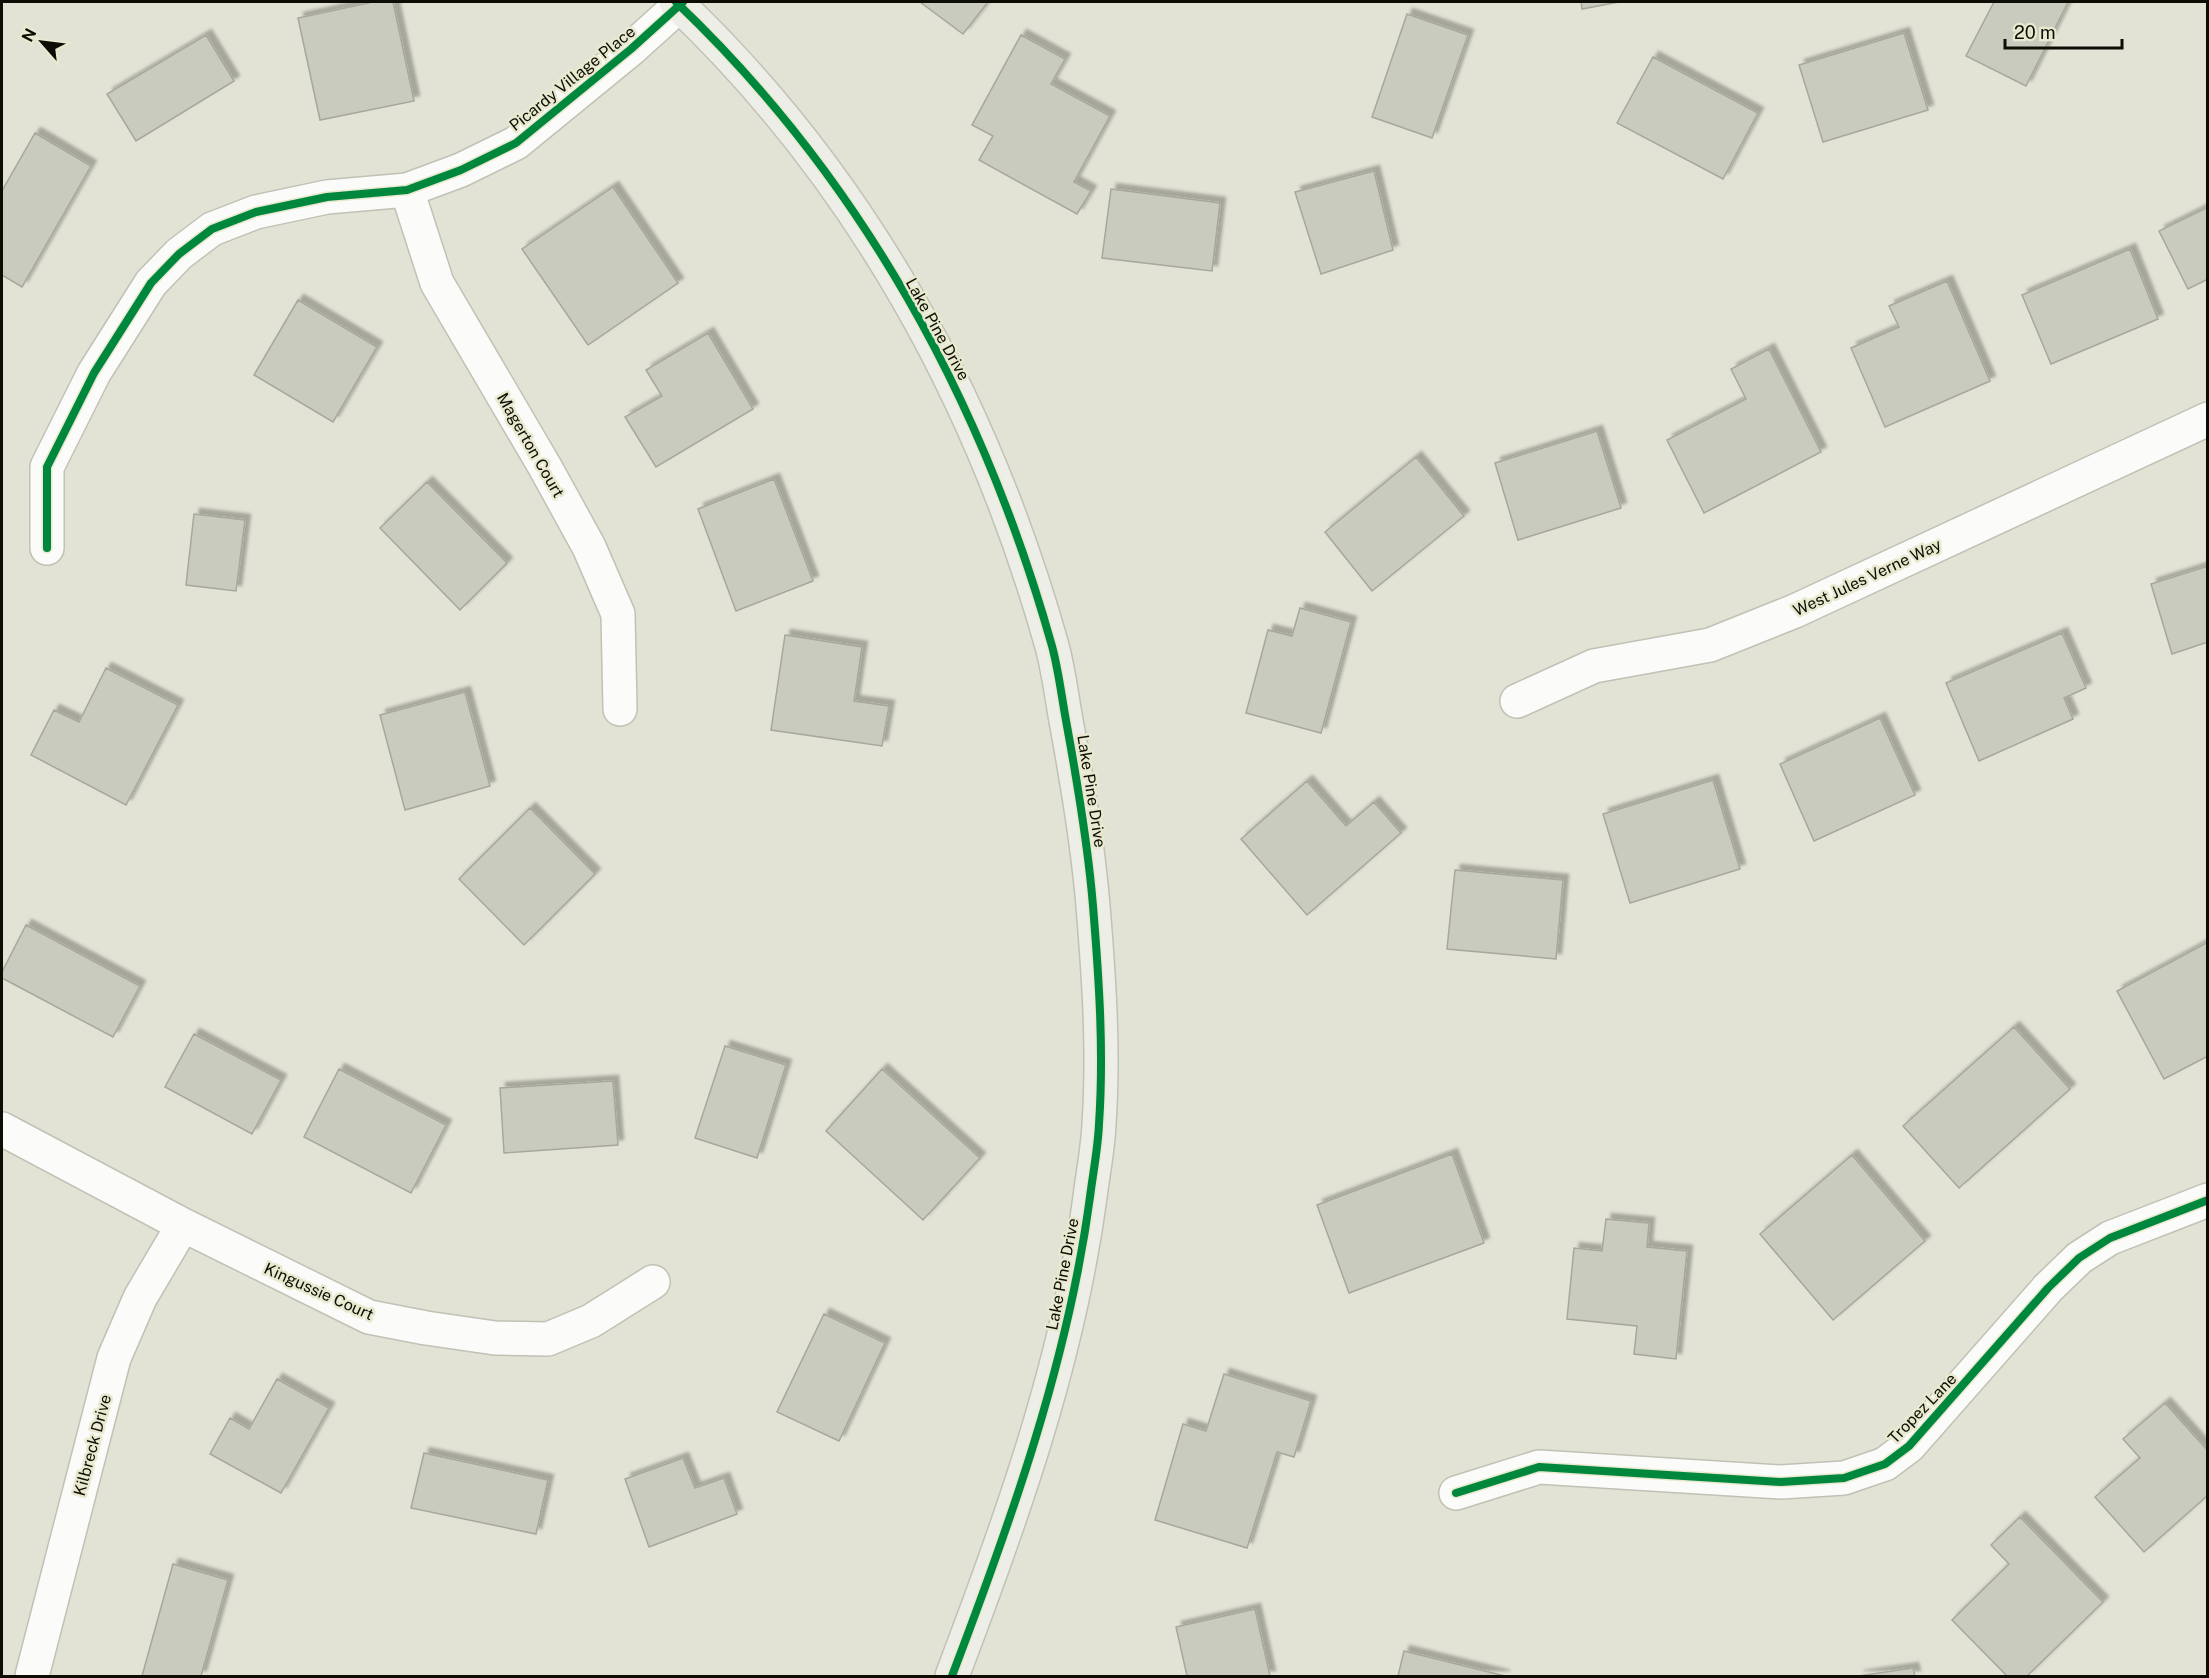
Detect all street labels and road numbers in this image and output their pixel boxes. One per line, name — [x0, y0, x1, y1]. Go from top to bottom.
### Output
street label: Picardy Village Place — [506, 22, 639, 135]
street label: Lake Pine Drive — [902, 275, 973, 384]
street label: Magerton Court — [493, 390, 568, 501]
street label: West Jules Verne Way — [1790, 535, 1945, 620]
street label: Lake Pine Drive — [1073, 733, 1110, 849]
street label: Lake Pine Drive — [1042, 1216, 1083, 1332]
street label: Kingussie Court — [261, 1259, 376, 1324]
street label: Tropez Lane — [1884, 1369, 1961, 1447]
street label: Kilbreck Drive — [70, 1392, 115, 1498]

